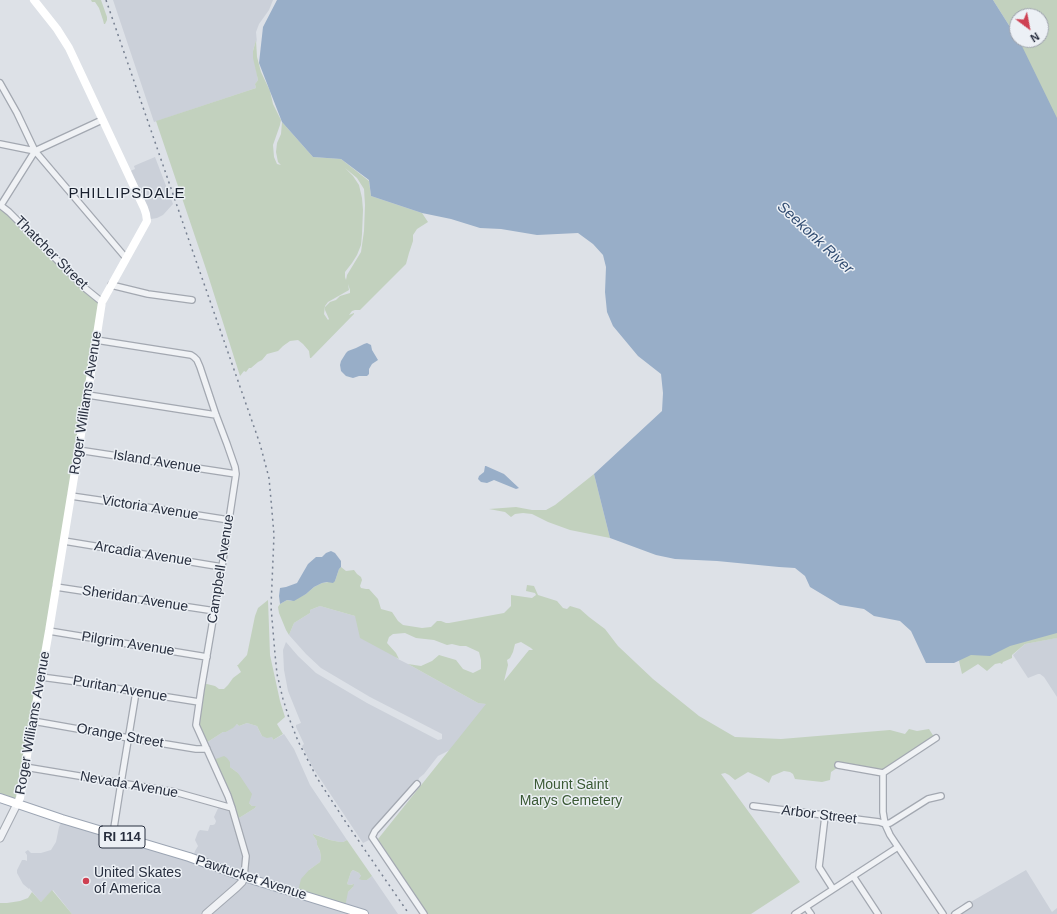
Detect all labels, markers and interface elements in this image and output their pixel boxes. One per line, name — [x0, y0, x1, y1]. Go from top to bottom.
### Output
north arrow — [1009, 8, 1049, 48]
text: N — [1028, 30, 1041, 45]
district label: PHILLIPSDALE — [68, 185, 186, 203]
water label: Seekonk River — [773, 198, 857, 278]
street label: Thatcher Street — [11, 213, 91, 293]
street label: Roger Williams Avenue — [66, 330, 106, 476]
street label: Island Avenue — [112, 447, 202, 477]
street label: Victoria Avenue — [101, 492, 199, 524]
street label: Campbell Avenue — [204, 513, 238, 625]
street label: Arcadia Avenue — [93, 538, 193, 570]
street label: Sheridan Avenue — [81, 582, 189, 616]
street label: Pilgrim Avenue — [80, 628, 176, 660]
street label: Roger Williams Avenue — [12, 650, 54, 796]
street label: Puritan Avenue — [72, 672, 168, 706]
street label: Orange Street — [75, 720, 165, 752]
street label: Nevada Avenue — [79, 768, 179, 802]
park label: Mount Saint Marys Cemetery — [520, 777, 622, 810]
street label: Arbor Street — [781, 802, 857, 828]
road number: RI 114 — [99, 826, 145, 848]
street label: Pawtucket Avenue — [193, 852, 309, 904]
place label: United Skates of America — [94, 865, 181, 898]
marker: United Skates of America — [81, 876, 91, 886]

